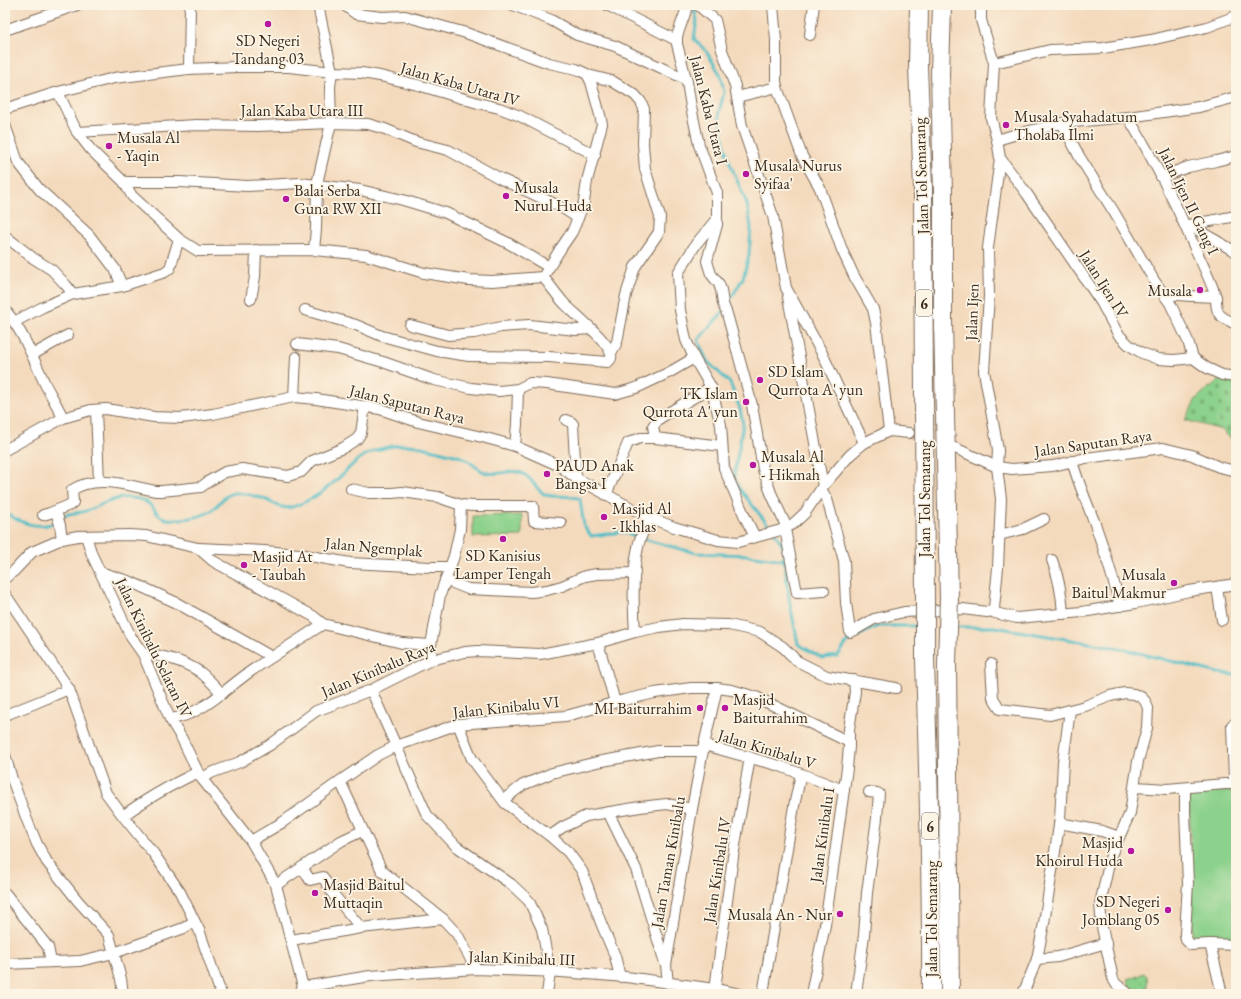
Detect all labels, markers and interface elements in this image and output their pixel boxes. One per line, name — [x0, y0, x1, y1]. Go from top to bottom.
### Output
marker: SD Negeri Tandang 03 — [263, 19, 273, 29]
place label: SD Negeri Tandang 03 — [232, 30, 304, 69]
street label: Jalan Kaba Utara I — [685, 51, 733, 167]
street label: Jalan Kaba Utara IV — [396, 56, 522, 111]
street label: Jalan Kaba Utara III — [239, 100, 364, 121]
place label: Musala Syahadatum Tholaba Ilmi — [1014, 106, 1138, 145]
street label: Jalan Tol Semarang — [908, 116, 934, 237]
marker: Musala Syahadatum Tholaba Ilmi — [1001, 120, 1011, 130]
place label: Musala Al - Yaqin — [117, 127, 180, 166]
marker: Musala Al - Yaqin — [104, 141, 114, 151]
street label: Jalan Ijen II Gang I — [1153, 142, 1224, 259]
place label: Musala Nurus Syifaa' — [754, 155, 842, 194]
marker: Musala Nurus Syifaa' — [741, 169, 751, 179]
place label: Musala Nurul Huda — [514, 177, 592, 216]
place label: Balai Serba Guna RW XII — [294, 180, 382, 219]
marker: Musala Nurul Huda — [501, 191, 511, 201]
marker: Balai Serba Guna RW XII — [281, 194, 291, 204]
street label: Jalan Ijen IV — [1074, 244, 1133, 322]
place label: Musala — [1147, 280, 1193, 301]
street label: Jalan Ijen — [960, 282, 984, 343]
marker: Musala — [1195, 285, 1205, 295]
road number: 6 — [916, 290, 932, 316]
place label: SD Islam Qurrota A' yun — [768, 361, 864, 400]
marker: SD Islam Qurrota A' yun — [755, 375, 765, 385]
street label: Jalan Saputan Raya — [345, 379, 467, 429]
place label: TK Islam Qurrota A' yun — [643, 383, 739, 422]
marker: TK Islam Qurrota A' yun — [741, 397, 751, 407]
street label: Jalan Saputan Raya — [1031, 424, 1154, 462]
street label: Jalan Tol Semarang — [914, 439, 935, 560]
place label: Musala Al - Hikmah — [761, 446, 824, 485]
place label: PAUD Anak Bangsa I — [555, 455, 634, 494]
marker: Musala Al - Hikmah — [748, 460, 758, 470]
marker: PAUD Anak Bangsa I — [542, 469, 552, 479]
place label: Masjid Al - Ikhlas — [612, 498, 672, 537]
marker: Masjid Al - Ikhlas — [599, 512, 609, 522]
street label: Jalan Ngemplak — [322, 532, 424, 562]
marker: SD Kanisius Lamper Tengah — [498, 534, 508, 544]
place label: SD Kanisius Lamper Tengah — [455, 545, 551, 584]
place label: Masjid At - Taubah — [252, 546, 313, 585]
marker: Masjid At - Taubah — [239, 560, 249, 570]
place label: Musala Baitul Makmur — [1072, 564, 1167, 603]
street label: Jalan Kinibalu Selatan IV — [110, 572, 197, 722]
marker: Musala Baitul Makmur — [1169, 578, 1179, 588]
street label: Jalan Kinibalu Raya — [316, 635, 439, 703]
place label: Masjid Baiturrahim — [733, 689, 808, 728]
street label: Jalan Kinibalu VI — [450, 691, 561, 723]
place label: MI Baiturrahim — [594, 698, 693, 719]
marker: MI Baiturrahim — [695, 703, 705, 713]
marker: Masjid Baiturrahim — [720, 703, 730, 713]
street label: Jalan Kinibalu V — [714, 724, 819, 774]
street label: Jalan Kinibalu I — [805, 785, 839, 886]
street label: Jalan Taman Kinibalu — [646, 794, 690, 931]
road number: 6 — [922, 813, 938, 839]
street label: Jalan Kinibalu IV — [698, 815, 736, 926]
place label: Masjid Khoirul Huda — [1035, 832, 1124, 871]
marker: Masjid Khoirul Huda — [1126, 846, 1136, 856]
street label: Jalan Tol Semarang — [921, 859, 942, 980]
place label: Masjid Baitul Muttaqin — [323, 874, 405, 913]
marker: Masjid Baitul Muttaqin — [310, 888, 320, 898]
place label: SD Negeri Jomblang 05 — [1080, 891, 1160, 930]
place label: Musala An - Nur — [727, 904, 833, 925]
marker: SD Negeri Jomblang 05 — [1163, 905, 1173, 915]
marker: Musala An - Nur — [835, 909, 845, 919]
street label: Jalan Kinibalu III — [466, 946, 576, 970]

